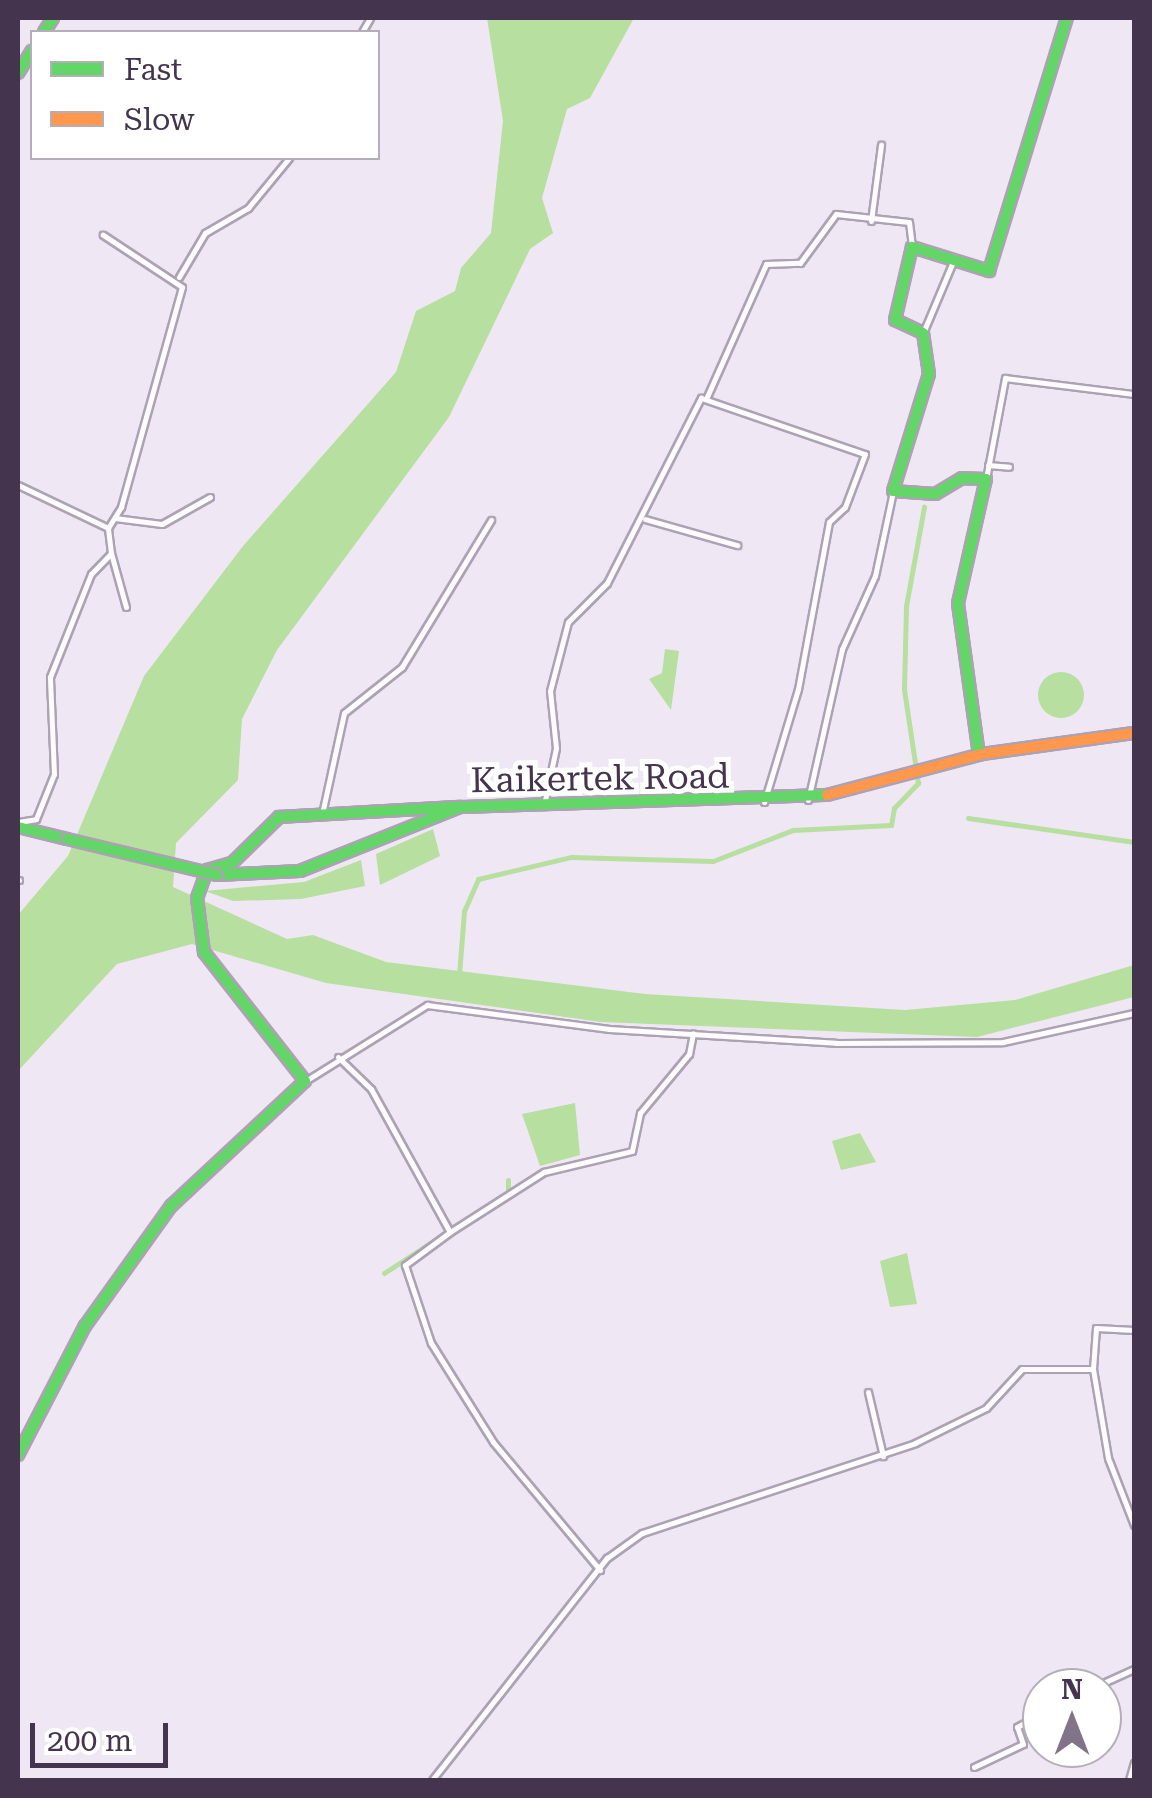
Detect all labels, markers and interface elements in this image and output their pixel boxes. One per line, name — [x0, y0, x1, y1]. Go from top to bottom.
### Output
legend — [30, 30, 380, 160]
text: Fast — [124, 52, 182, 87]
text: Slow — [124, 102, 195, 137]
street label: Kaikertek Road — [470, 756, 730, 802]
north arrow — [1022, 1668, 1122, 1768]
text: N — [1061, 1673, 1083, 1706]
scale bar — [35, 1703, 172, 1765]
text: 200 m — [47, 1723, 132, 1758]

